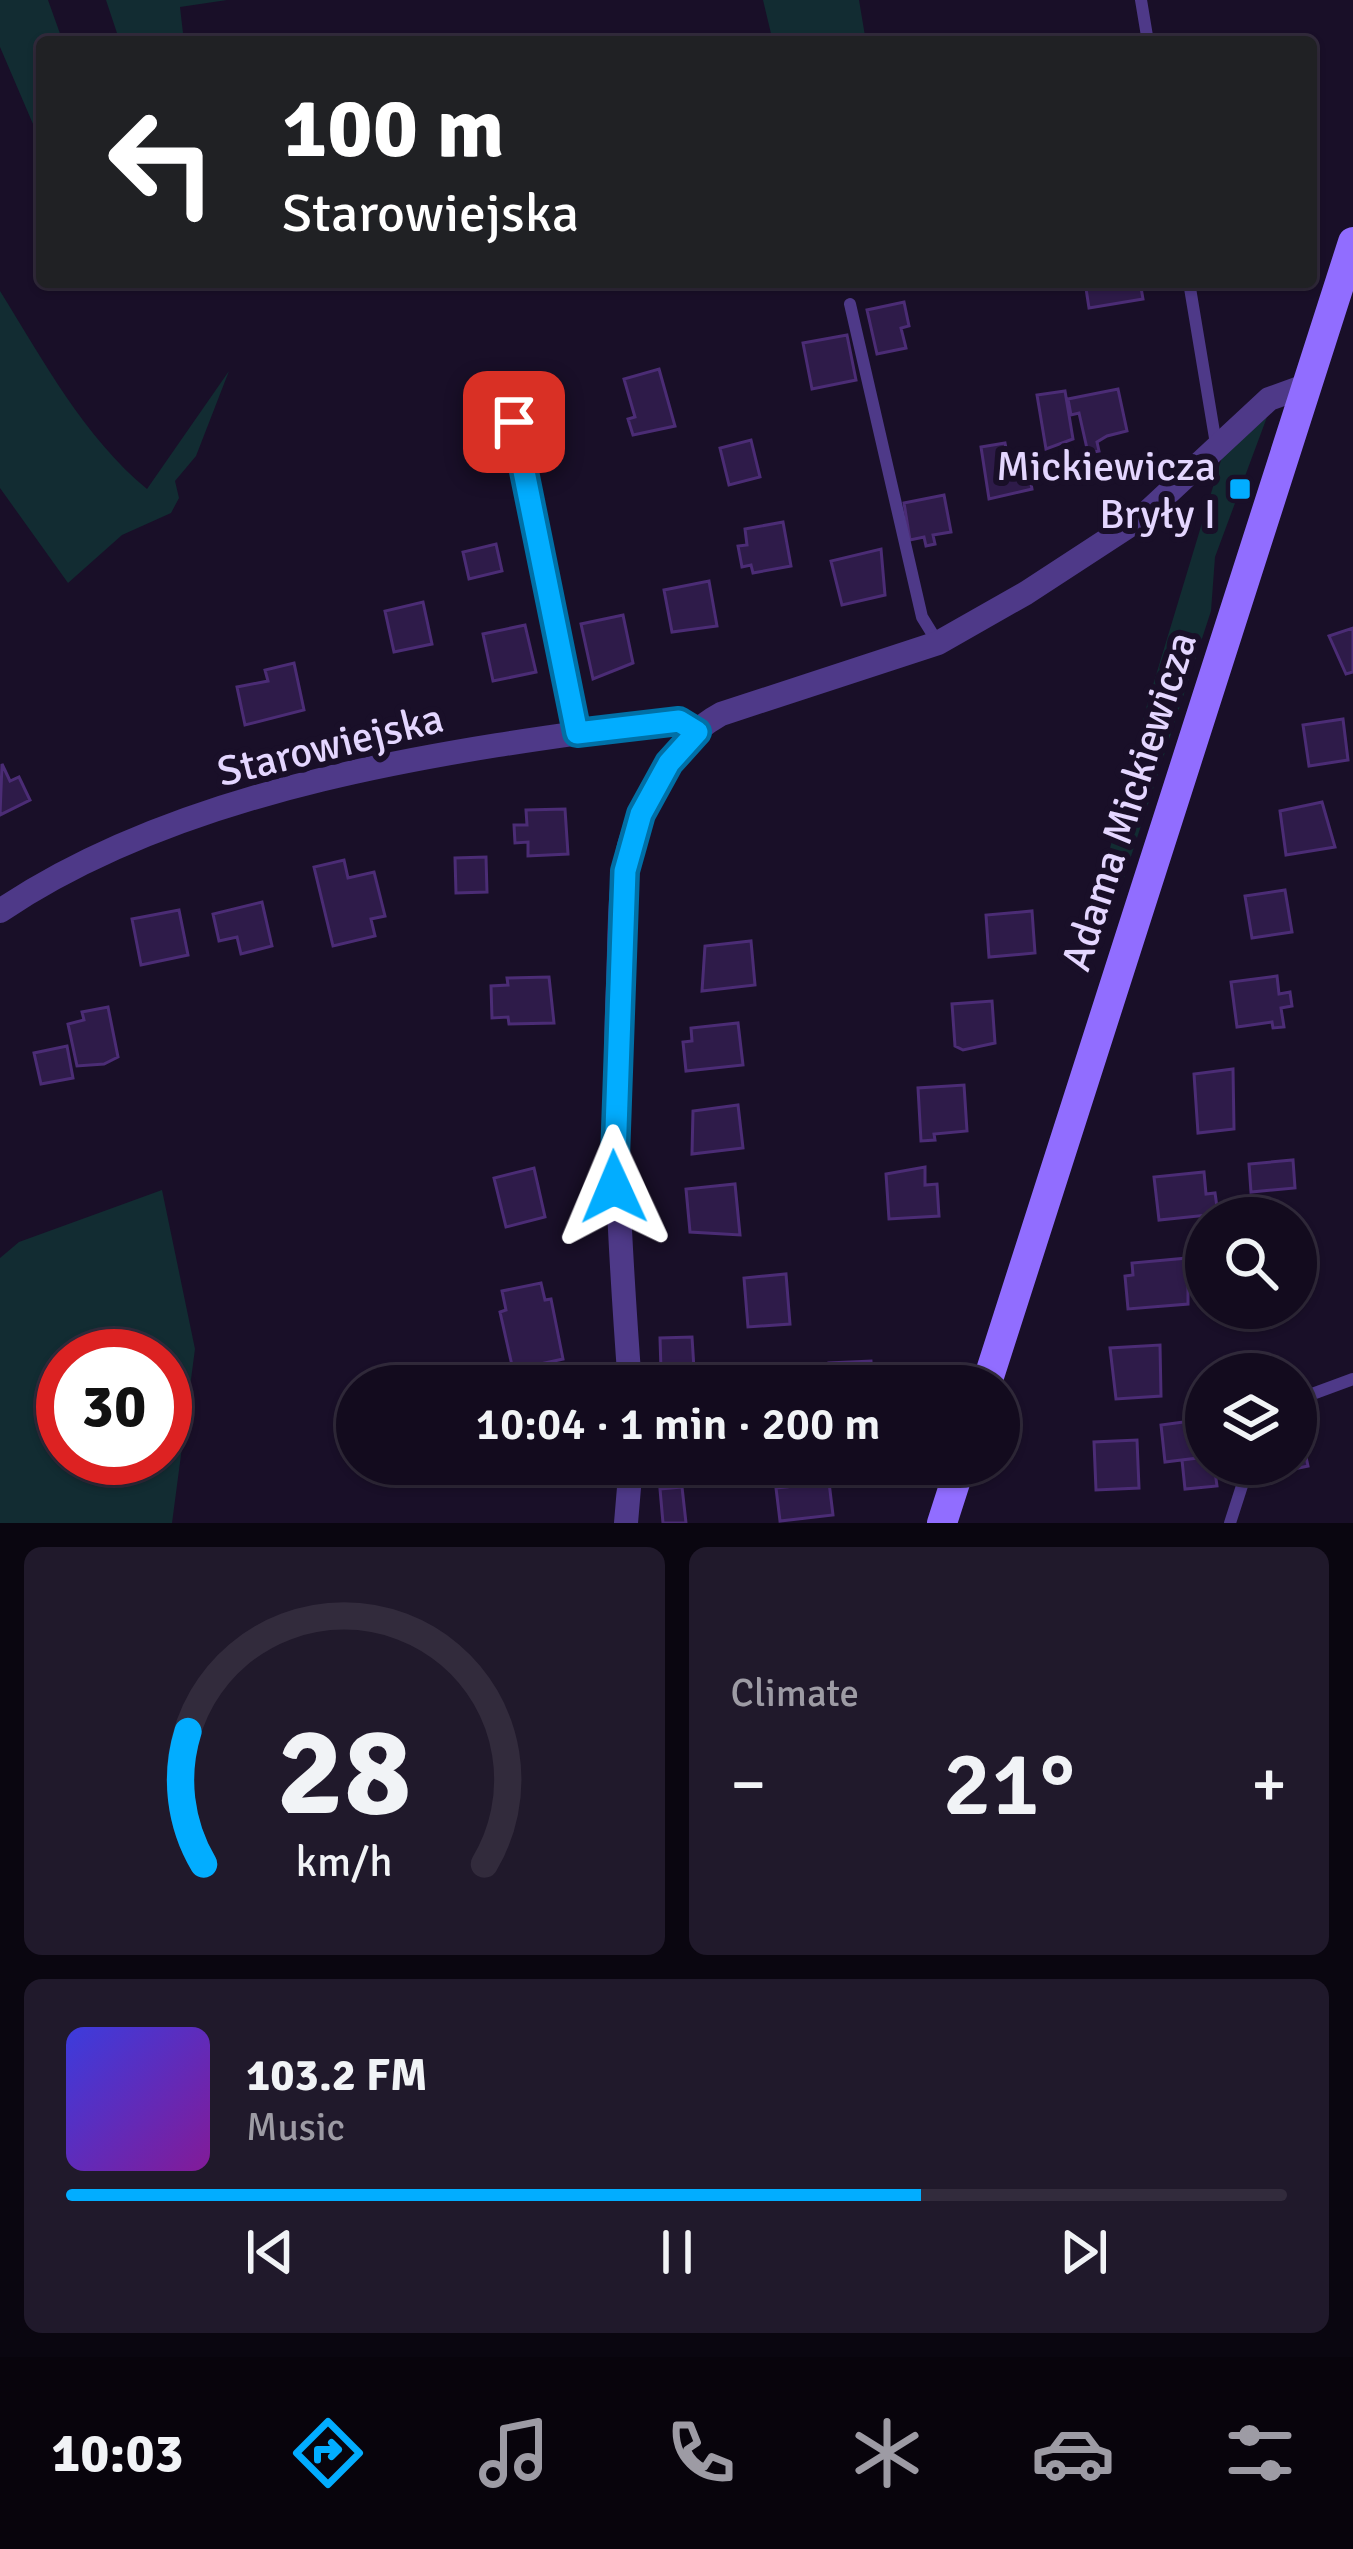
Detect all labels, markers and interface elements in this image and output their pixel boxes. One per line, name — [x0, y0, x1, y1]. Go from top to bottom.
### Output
text: 100 m — [282, 77, 504, 181]
icon: left — [84, 84, 240, 240]
text: Starowiejska — [282, 180, 579, 247]
pin — [463, 371, 565, 473]
icon: arrive — [481, 389, 547, 455]
place label: Mickiewicza Bryły I — [996, 441, 1216, 540]
marker: Mickiewicza Bryły I — [1227, 476, 1253, 502]
street label: Adama Mickiewicza — [1051, 626, 1208, 977]
street label: Starowiejska — [212, 693, 449, 798]
position arrow — [551, 1124, 677, 1250]
map controls — [1185, 1197, 1317, 1485]
button: search — [1185, 1197, 1317, 1329]
speed limit sign: 30 — [36, 1329, 192, 1485]
button: layers — [1185, 1353, 1317, 1485]
text: 10:04 · 1 min · 200 m — [476, 1397, 880, 1452]
text: Climate — [731, 1669, 859, 1717]
text: 28 — [277, 1696, 412, 1849]
text: 21° — [943, 1729, 1075, 1840]
text: − — [731, 1744, 766, 1825]
text: + — [1251, 1744, 1287, 1825]
text: km/h — [296, 1836, 393, 1889]
text: 103.2 FM — [246, 2048, 428, 2103]
text: Music — [246, 2103, 345, 2151]
icon: previous — [237, 2219, 303, 2285]
icon: pause — [644, 2219, 710, 2285]
icon: next — [1051, 2219, 1117, 2285]
icon: directions — [286, 2411, 370, 2495]
icon: music — [472, 2411, 556, 2495]
icon: phone — [659, 2411, 743, 2495]
icon: climate — [845, 2411, 929, 2495]
icon: car — [1031, 2411, 1115, 2495]
icon: filters — [1218, 2411, 1302, 2495]
text: 10:03 — [51, 2420, 184, 2487]

